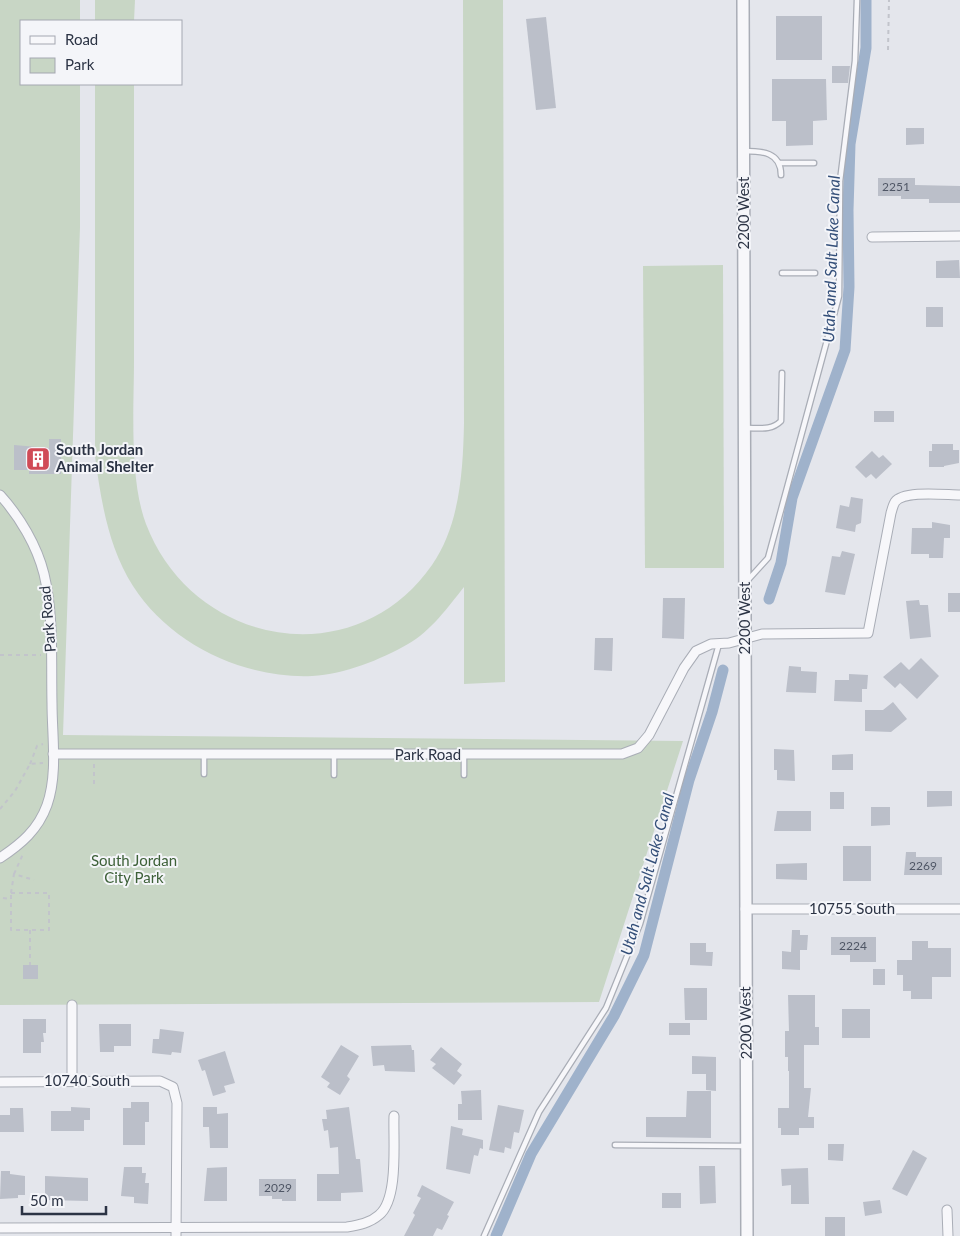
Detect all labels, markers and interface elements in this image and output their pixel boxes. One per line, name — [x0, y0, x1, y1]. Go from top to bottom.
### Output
legend — [20, 20, 182, 85]
text: Road — [65, 30, 98, 48]
text: Park — [65, 55, 95, 73]
water label: Utah and Salt Lake Canal — [818, 175, 843, 343]
street label: 2200 West — [734, 176, 752, 249]
house number: 2251 — [882, 179, 910, 194]
place label: South Jordan Animal Shelter — [55, 440, 154, 475]
building icon: South Jordan Animal Shelter — [25, 446, 51, 472]
street label: 2200 West — [735, 581, 753, 654]
street label: Park Road — [35, 585, 59, 653]
street label: Park Road — [395, 745, 461, 763]
water label: Utah and Salt Lake Canal — [616, 790, 677, 957]
park label: South Jordan City Park — [91, 851, 177, 886]
house number: 2269 — [909, 858, 937, 873]
street label: 10755 South — [809, 899, 895, 917]
house number: 2224 — [839, 938, 867, 953]
street label: 2200 West — [735, 986, 755, 1060]
street label: 10740 South — [44, 1071, 130, 1089]
house number: 2029 — [264, 1180, 292, 1195]
scale bar — [22, 1184, 106, 1216]
text: 50 m — [30, 1191, 64, 1209]

